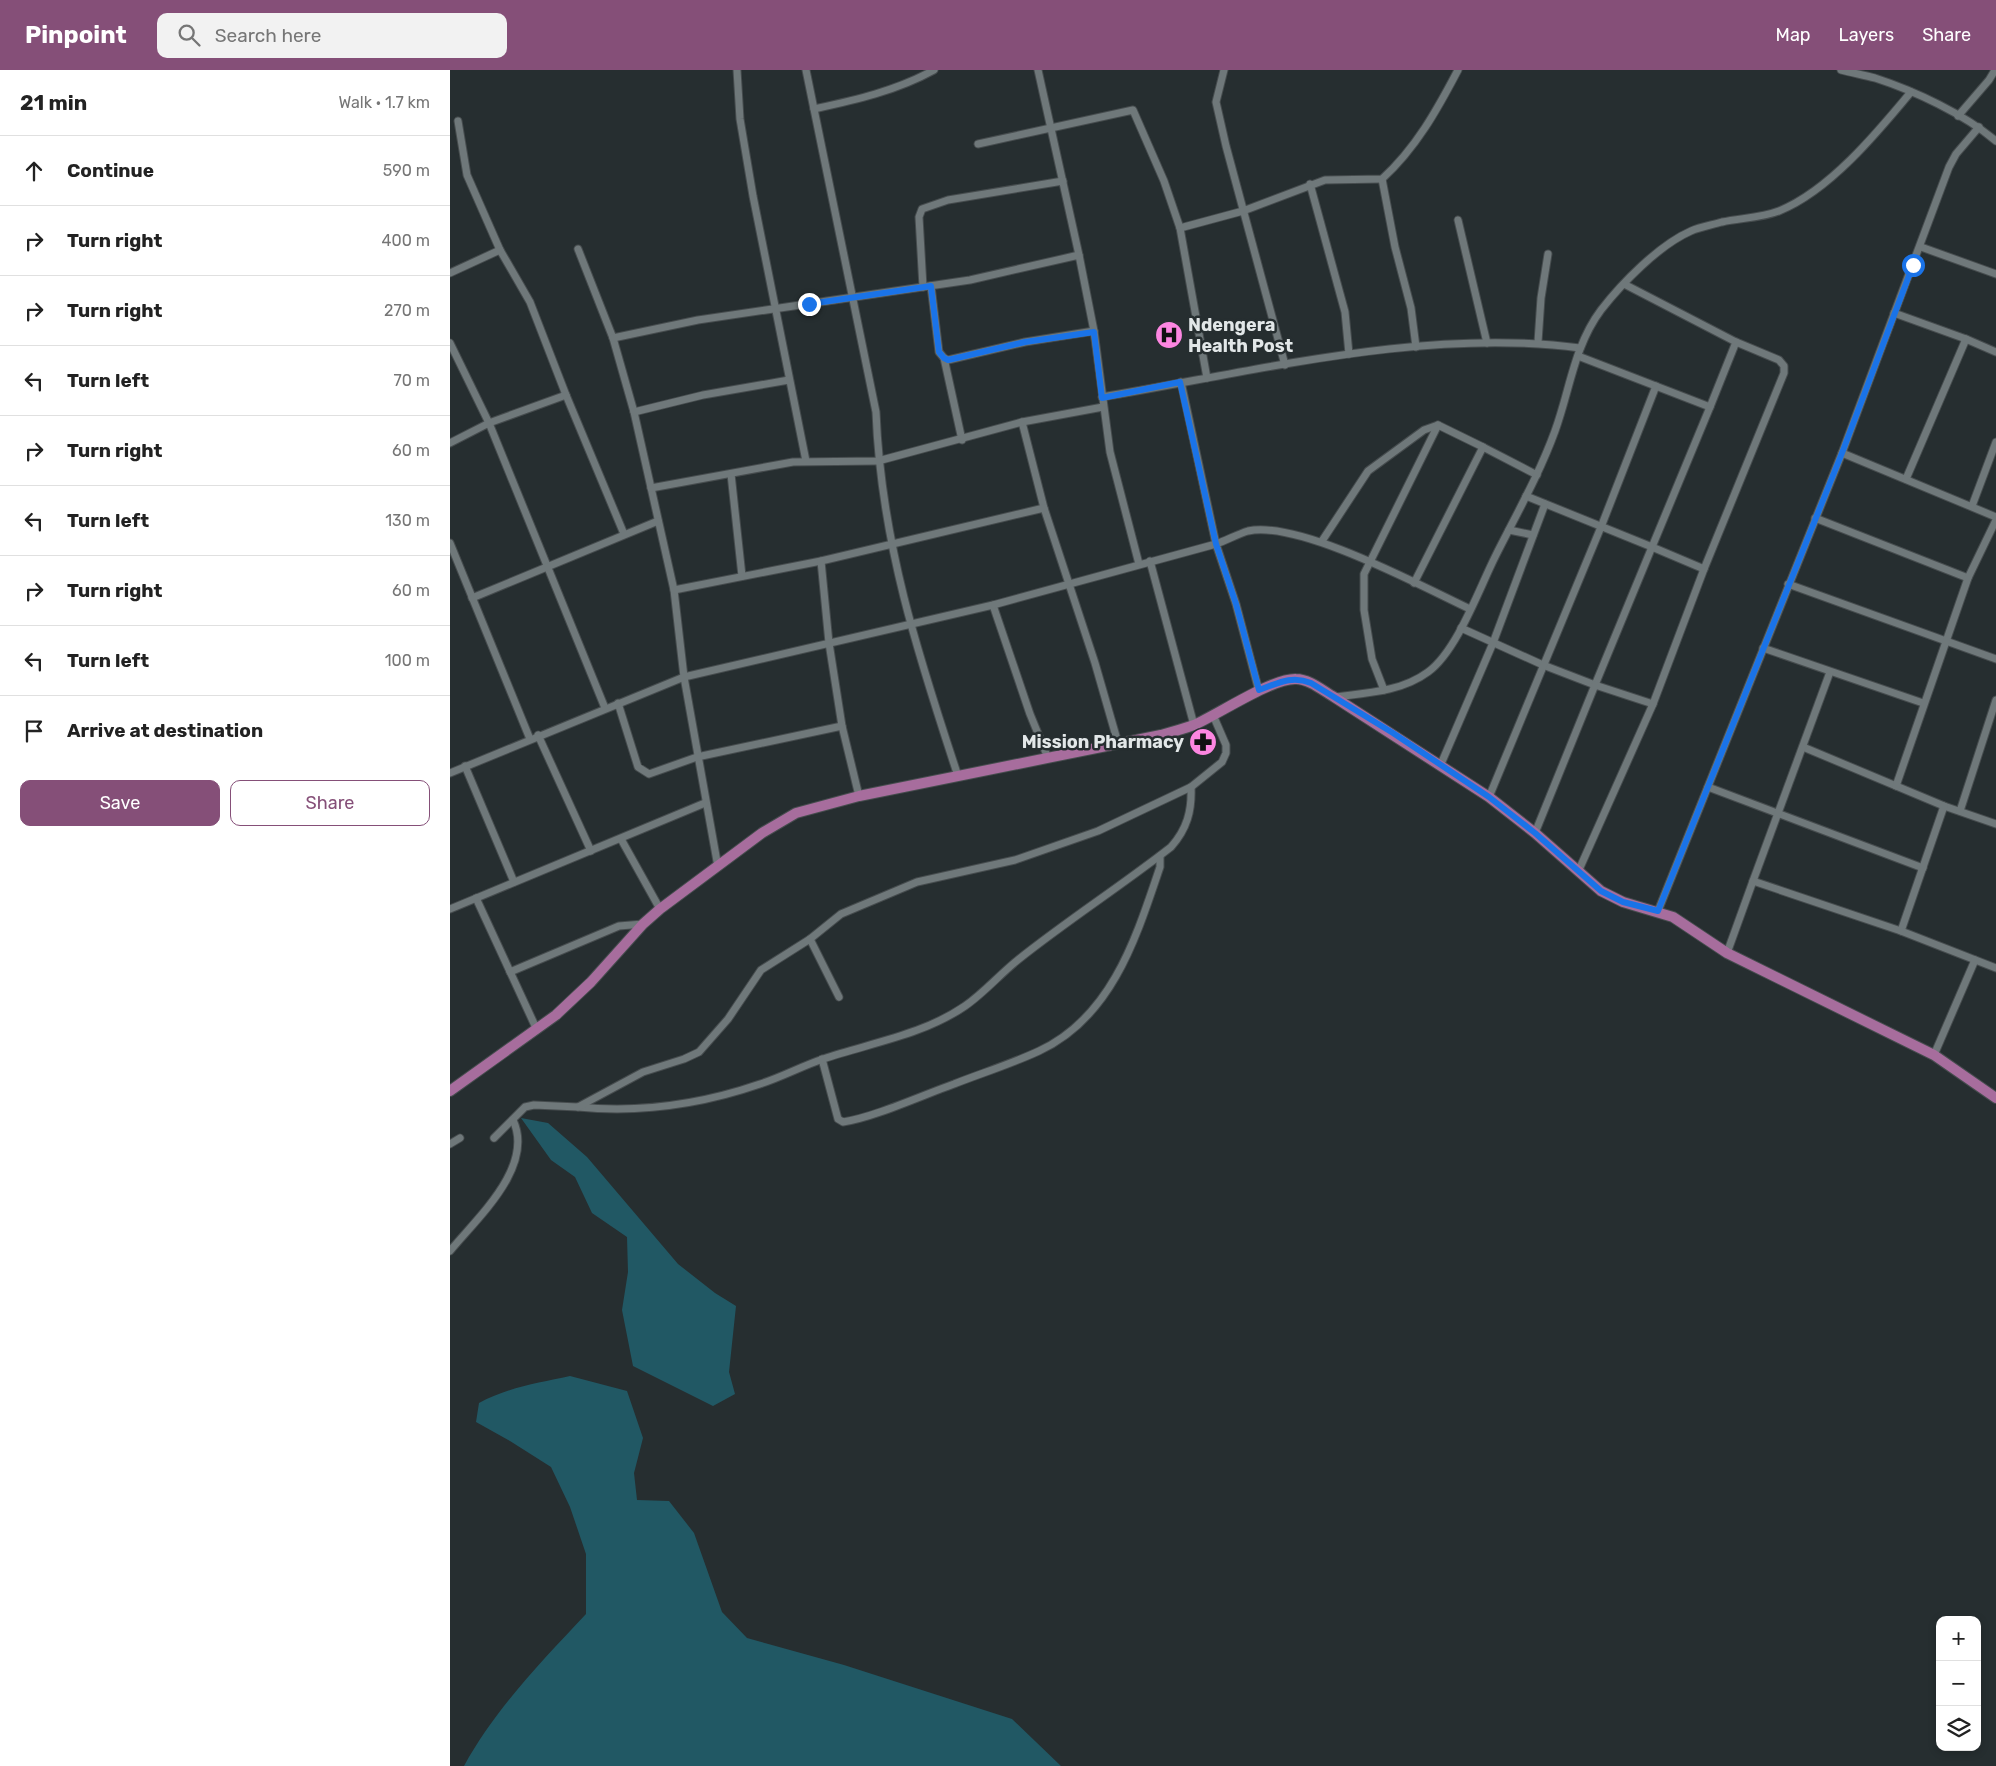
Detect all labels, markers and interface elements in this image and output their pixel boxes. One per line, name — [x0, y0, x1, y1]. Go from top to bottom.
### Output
search box — [157, 13, 507, 58]
text: Pinpoint — [25, 21, 127, 49]
icon: search — [175, 21, 203, 49]
text: Search here — [215, 24, 321, 47]
text: Map — [1776, 24, 1811, 46]
text: Layers — [1839, 24, 1894, 46]
text: Share — [1922, 24, 1971, 46]
text: 21 min — [20, 90, 87, 115]
text: Walk · 1.7 km — [339, 93, 430, 112]
icon: ahead — [20, 157, 48, 185]
text: Continue — [67, 159, 154, 182]
text: 590 m — [383, 161, 430, 180]
icon: right — [20, 227, 48, 255]
text: Turn right — [67, 229, 162, 252]
text: 400 m — [382, 231, 430, 250]
route start — [1902, 254, 1925, 277]
route end — [798, 293, 821, 316]
icon: right — [20, 297, 48, 325]
text: Turn right — [67, 299, 162, 322]
text: 270 m — [384, 301, 430, 320]
place label: Ndengera Health Post — [1188, 314, 1293, 357]
hospital icon: Ndengera Health Post — [1154, 320, 1184, 350]
icon: left — [20, 367, 48, 395]
text: Turn left — [67, 369, 149, 392]
text: 70 m — [393, 371, 430, 390]
icon: right — [20, 437, 48, 465]
text: Turn right — [67, 439, 162, 462]
text: 60 m — [392, 441, 430, 460]
icon: left — [20, 507, 48, 535]
text: Turn left — [67, 509, 149, 532]
text: 130 m — [385, 511, 430, 530]
icon: right — [20, 577, 48, 605]
text: Turn right — [67, 579, 162, 602]
text: 60 m — [392, 581, 430, 600]
icon: left — [20, 647, 48, 675]
text: Turn left — [67, 649, 149, 672]
text: 100 m — [385, 651, 430, 670]
icon: arrive — [20, 717, 48, 745]
text: Arrive at destination — [67, 719, 263, 742]
pharmacy icon: Mission Pharmacy — [1188, 727, 1218, 757]
place label: Mission Pharmacy — [1022, 731, 1184, 753]
button: Save — [20, 780, 220, 826]
button: Share — [230, 780, 430, 826]
map controls — [1936, 1616, 1981, 1751]
button: + — [1936, 1616, 1981, 1661]
button: − — [1936, 1661, 1981, 1706]
button: layers — [1936, 1706, 1981, 1751]

